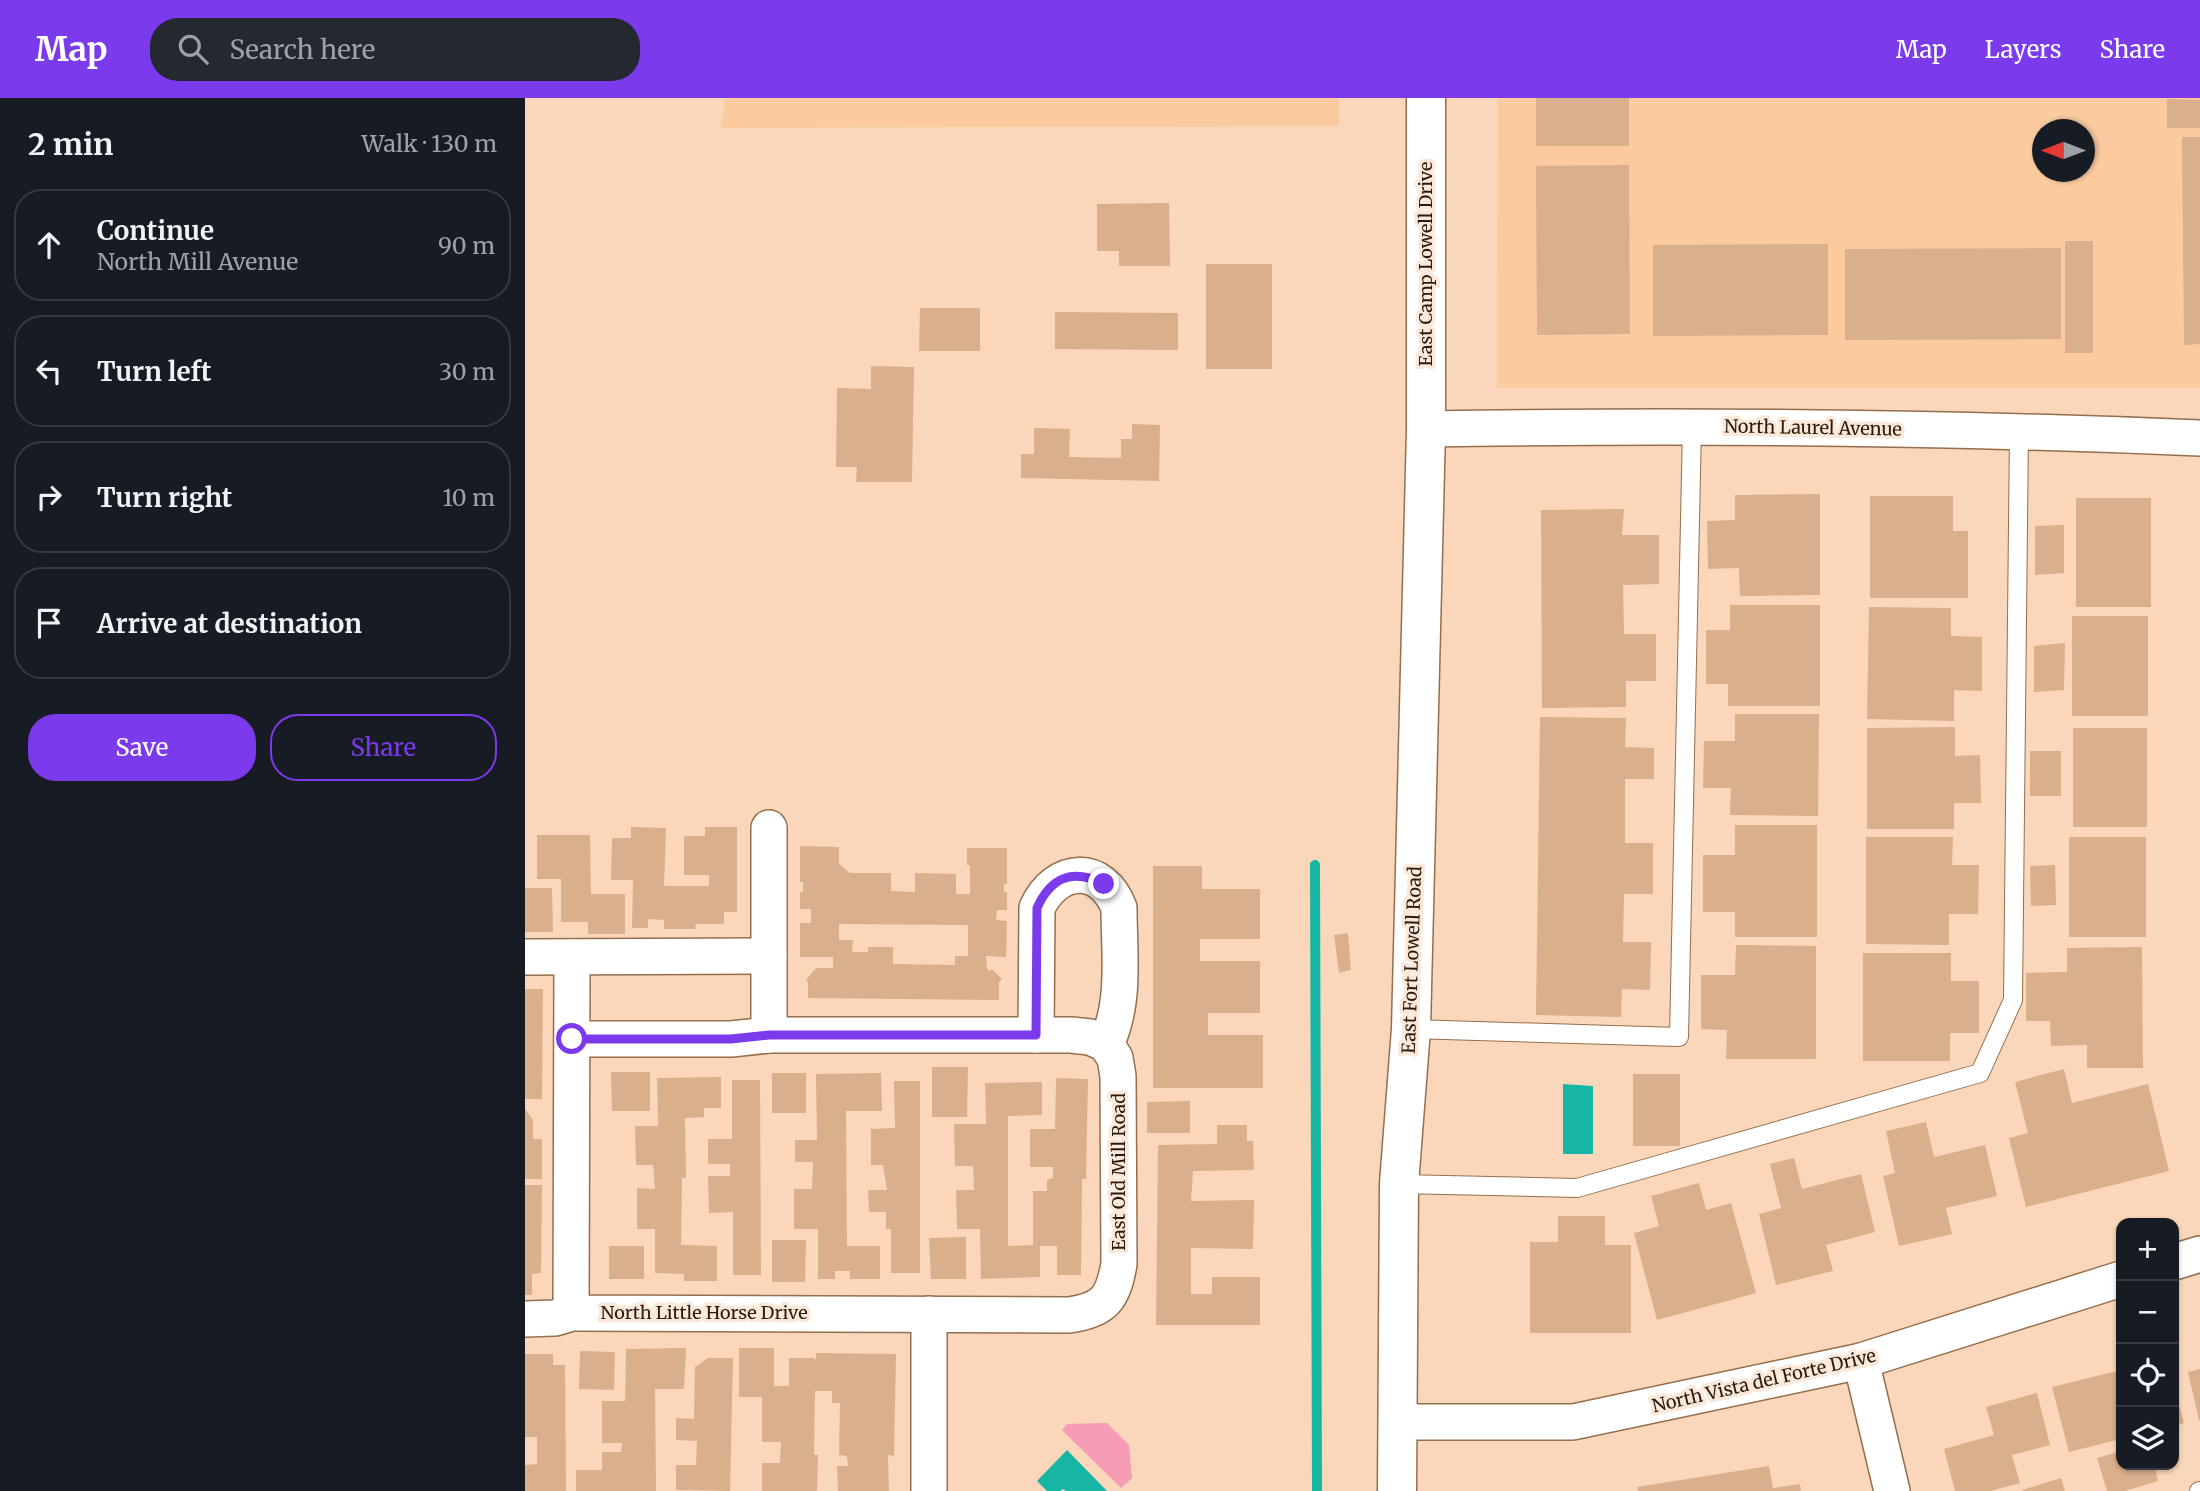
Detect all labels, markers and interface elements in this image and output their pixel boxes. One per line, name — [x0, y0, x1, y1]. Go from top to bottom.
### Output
search box — [150, 18, 640, 81]
text: Map — [35, 29, 108, 70]
icon: search — [174, 30, 212, 68]
text: Search here — [230, 33, 375, 66]
text: Map — [1896, 34, 1947, 65]
text: Layers — [1985, 34, 2061, 65]
text: Share — [2099, 34, 2165, 65]
north arrow — [2032, 119, 2095, 182]
text: 2 min — [28, 125, 113, 163]
text: Walk · 130 m — [362, 129, 497, 158]
street label: East Camp Lowell Drive — [1414, 162, 1437, 366]
text: Continue — [97, 214, 214, 247]
icon: ahead — [30, 226, 68, 264]
text: 90 m — [438, 231, 495, 260]
text: North Mill Avenue — [97, 247, 298, 276]
icon: left — [30, 352, 68, 390]
text: Turn left — [97, 355, 211, 388]
text: 30 m — [439, 357, 495, 386]
street label: North Laurel Avenue — [1724, 414, 1902, 441]
icon: right — [30, 478, 68, 516]
text: Turn right — [97, 481, 232, 514]
text: 10 m — [442, 483, 495, 512]
icon: arrive — [30, 604, 68, 642]
text: Arrive at destination — [97, 607, 362, 640]
button: Save — [28, 714, 256, 781]
button: Share — [270, 714, 497, 781]
street label: East Fort Lowell Road — [1397, 866, 1426, 1054]
route end — [1088, 868, 1119, 899]
route start — [556, 1023, 587, 1054]
street label: East Old Mill Road — [1107, 1093, 1130, 1251]
map controls — [2116, 1218, 2179, 1470]
button: + — [2116, 1218, 2179, 1281]
button: − — [2116, 1281, 2179, 1344]
street label: North Little Horse Drive — [600, 1301, 808, 1324]
street label: North Vista del Forte Drive — [1650, 1344, 1878, 1417]
button: locate — [2116, 1344, 2179, 1407]
button: layers — [2116, 1407, 2179, 1470]

